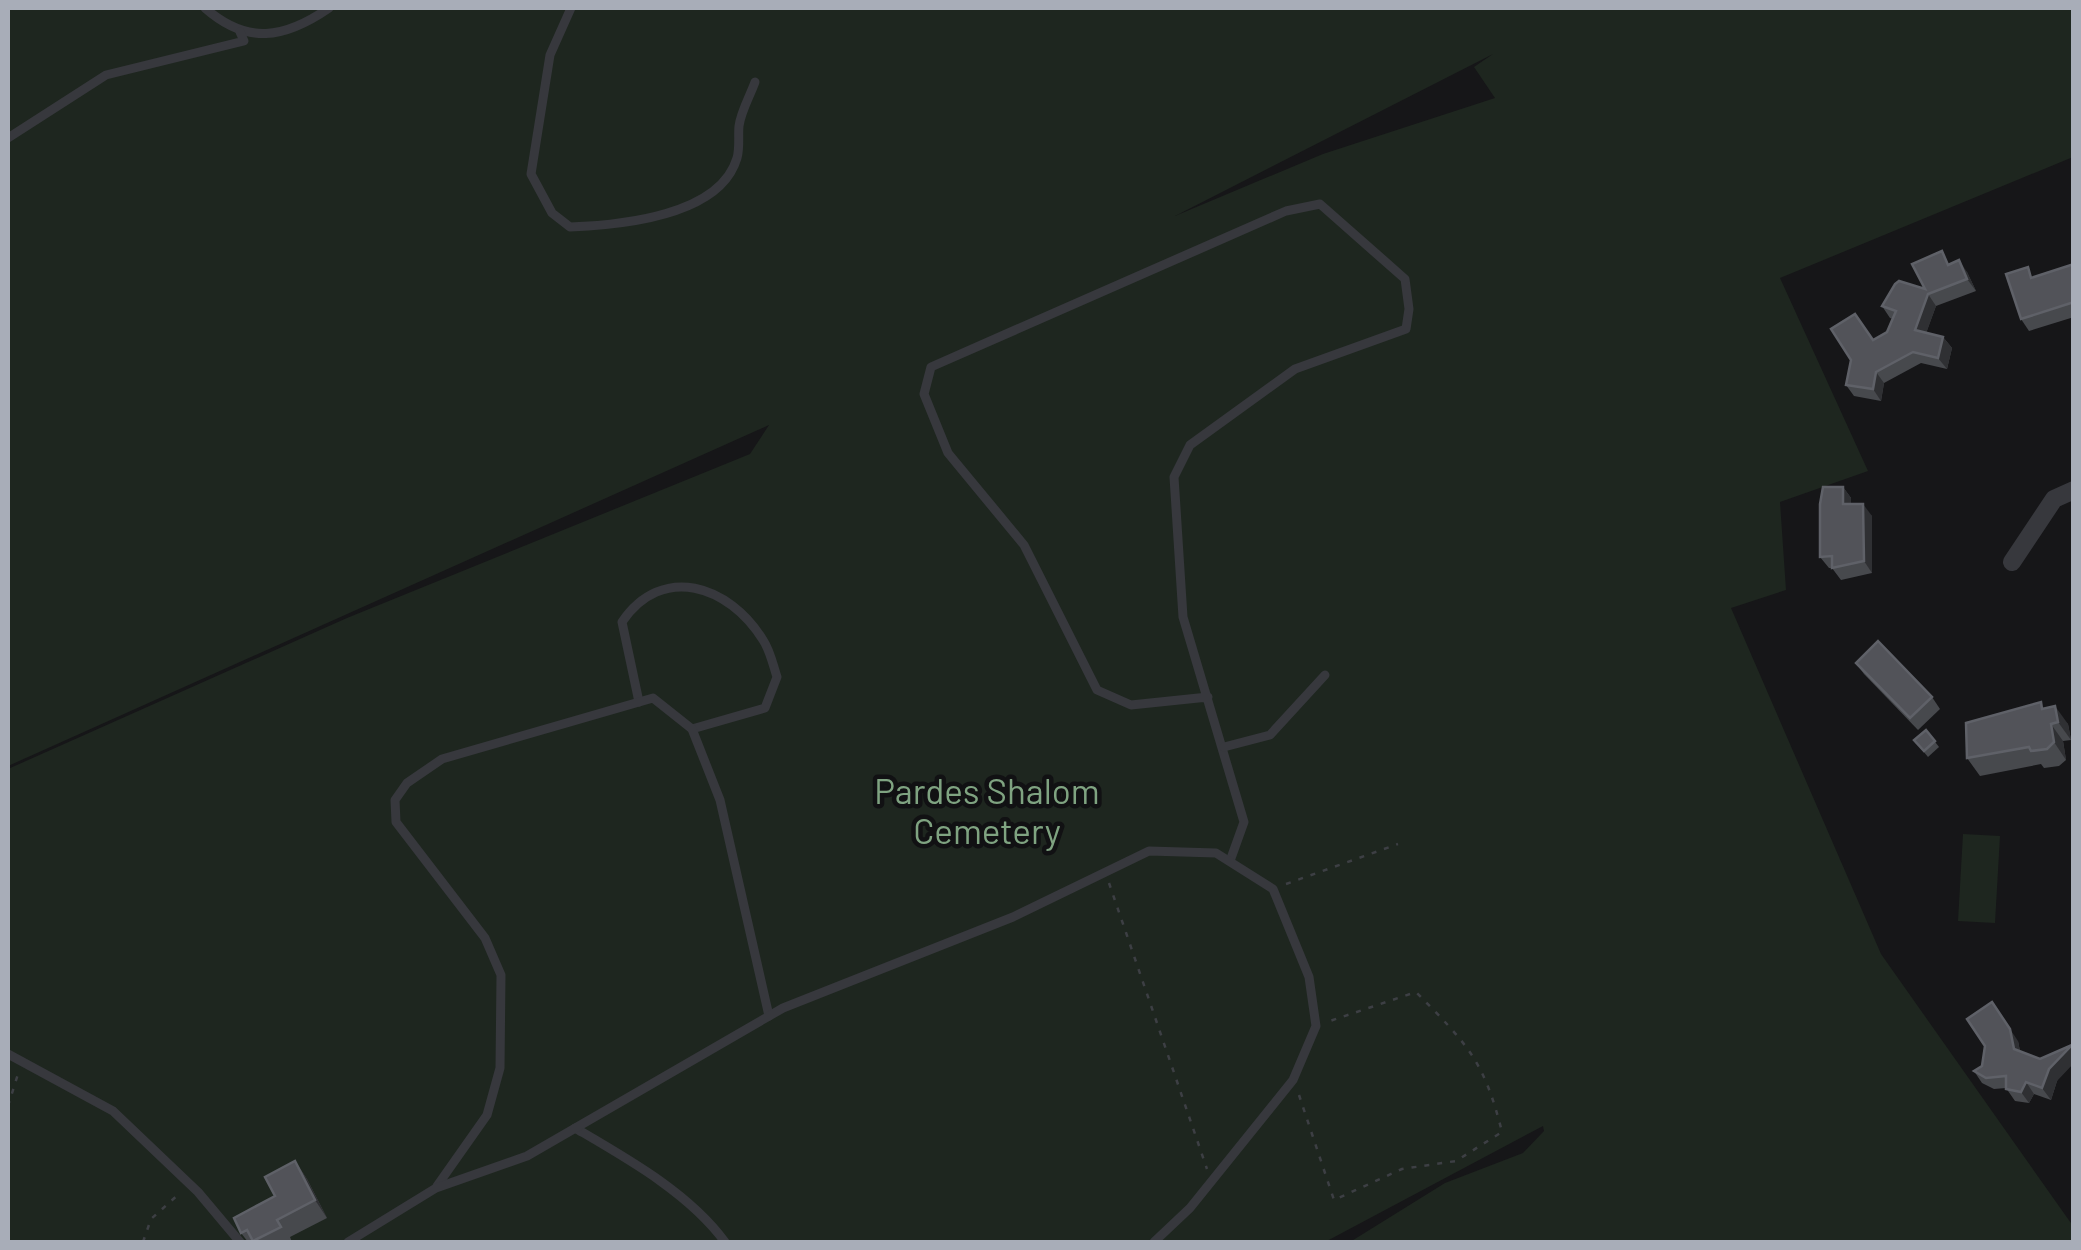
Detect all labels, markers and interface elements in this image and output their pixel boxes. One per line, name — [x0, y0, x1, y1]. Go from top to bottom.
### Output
park label: Pardes Shalom Cemetery — [874, 769, 1100, 851]

